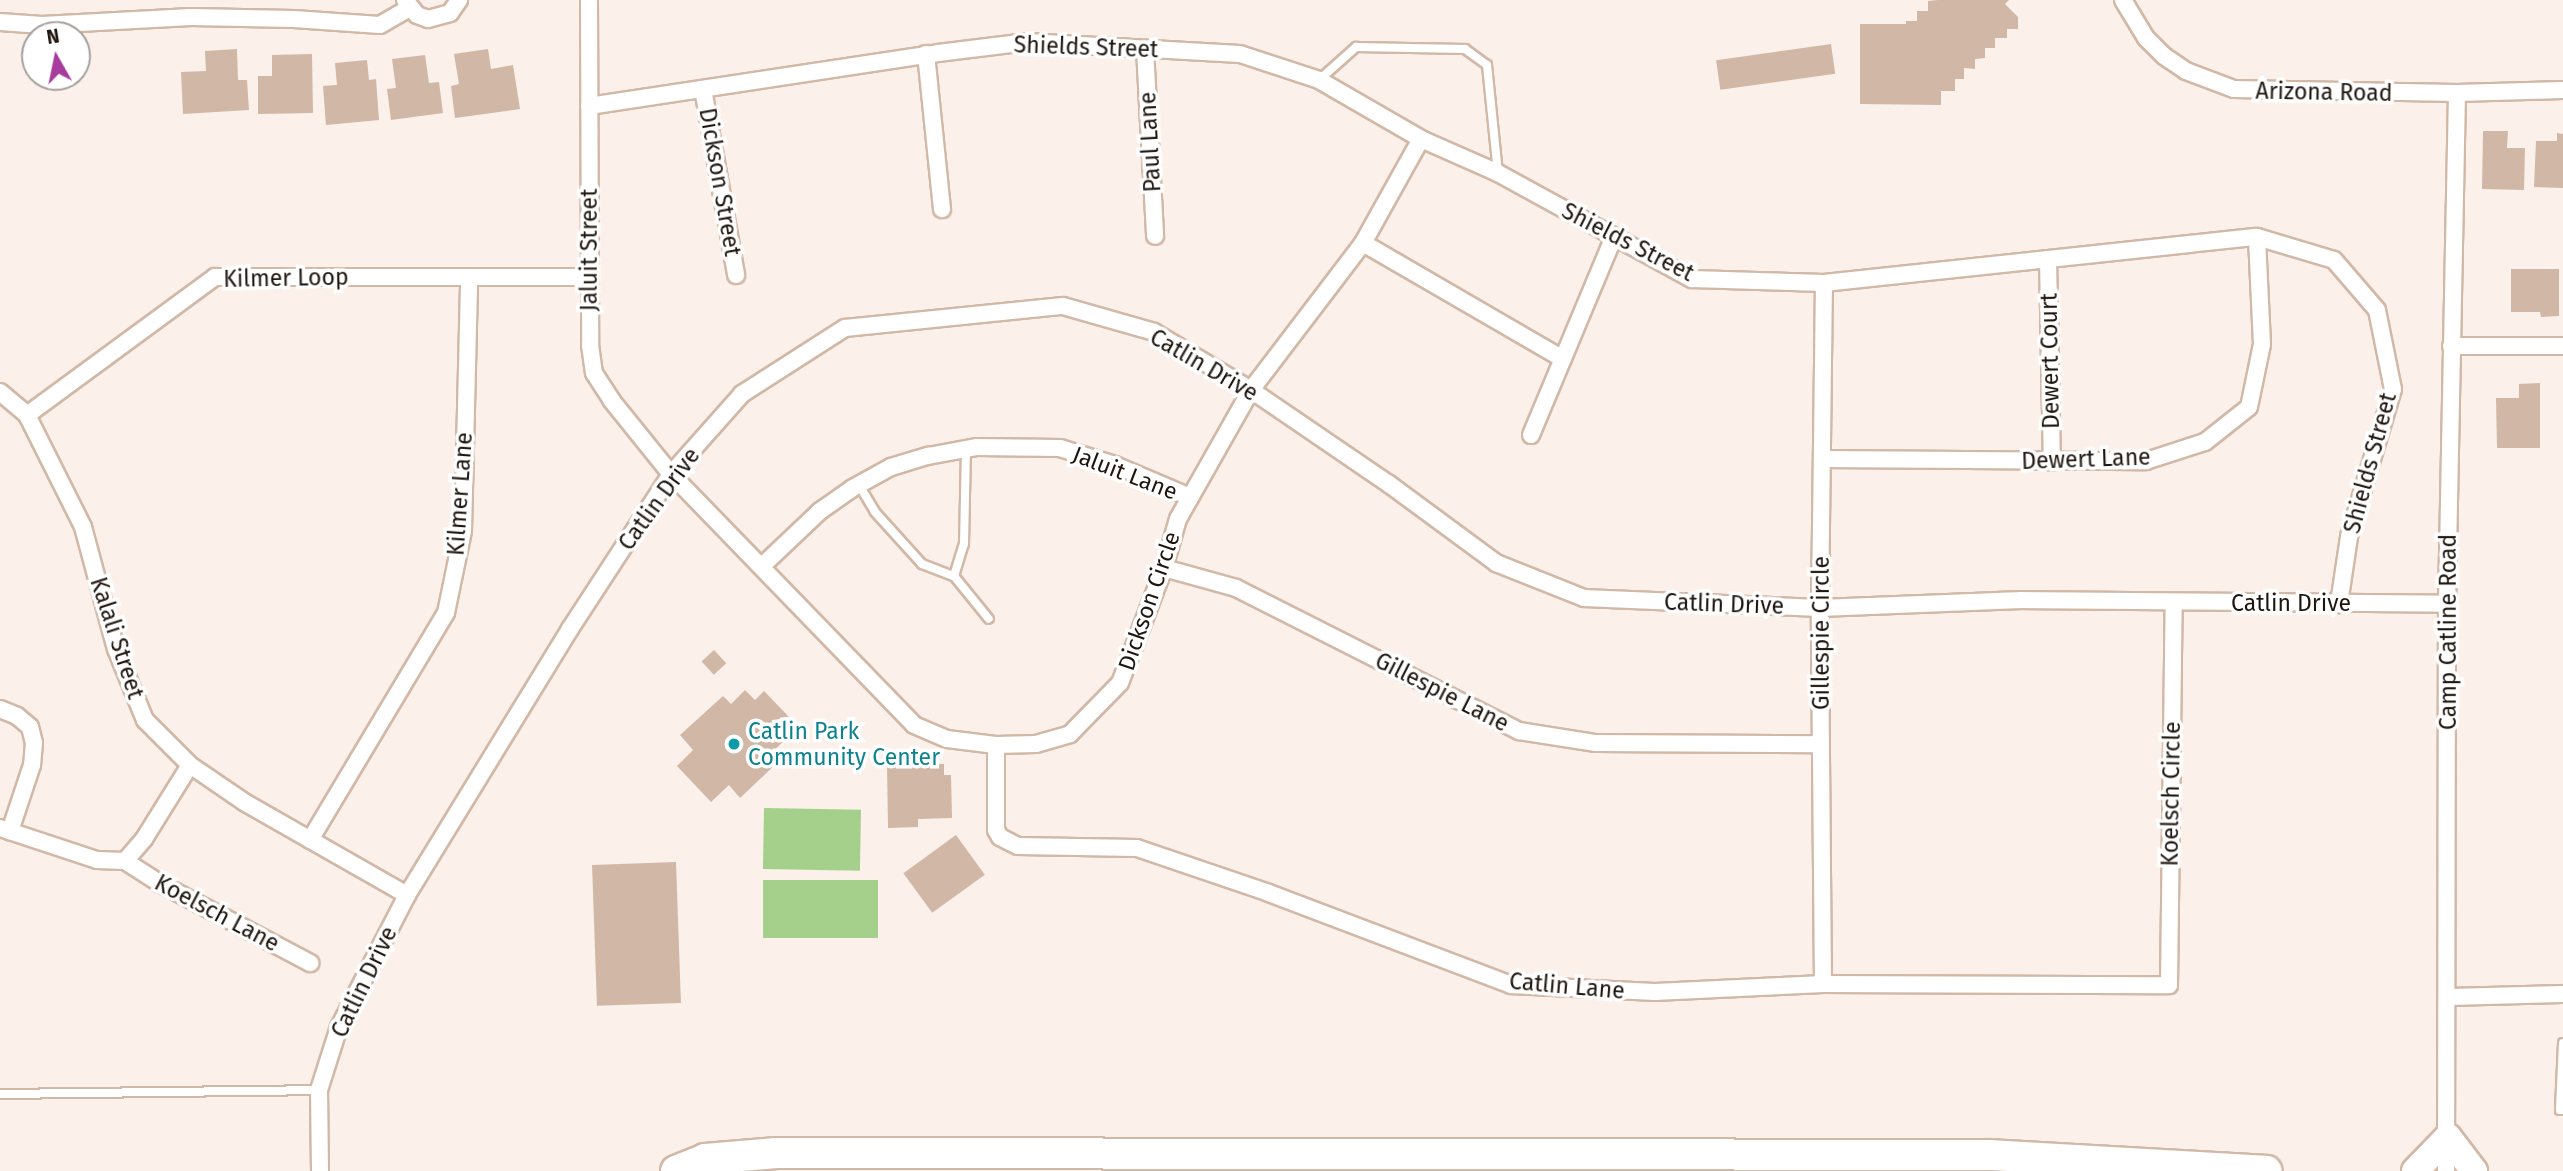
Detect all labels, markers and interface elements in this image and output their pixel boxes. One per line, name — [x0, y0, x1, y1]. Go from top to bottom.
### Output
north arrow — [21, 21, 91, 91]
text: N — [45, 24, 61, 49]
street label: Shields Street — [1013, 31, 1159, 63]
street label: Arizona Road — [2255, 77, 2393, 107]
street label: Paul Lane — [1134, 91, 1166, 193]
street label: Dickson Street — [693, 106, 747, 258]
street label: Jaluit Street — [575, 189, 603, 311]
street label: Shields Street — [1557, 197, 1699, 287]
street label: Kilmer Loop — [223, 263, 349, 293]
street label: Dewert Court — [2035, 293, 2065, 429]
street label: Catlin Drive — [1145, 323, 1263, 407]
street label: Shields Street — [2338, 390, 2402, 536]
street label: Kilmer Lane — [442, 431, 478, 557]
street label: Jaluit Lane — [1069, 440, 1181, 506]
street label: Catlin Drive — [613, 442, 705, 556]
street label: Dewert Lane — [2021, 443, 2151, 475]
street label: Dickson Circle — [1112, 528, 1186, 674]
street label: Camp Catline Road — [2434, 534, 2462, 730]
street label: Gillespie Circle — [1807, 556, 1835, 710]
street label: Kalali Street — [84, 574, 150, 702]
street label: Catlin Drive — [1664, 588, 1784, 620]
street label: Catlin Drive — [2231, 589, 2351, 617]
street label: Gillespie Lane — [1371, 647, 1513, 737]
place label: Catlin Park Community Center — [748, 717, 940, 771]
street label: Koelsch Circle — [2156, 721, 2186, 867]
marker: Catlin Park Community Center — [726, 736, 742, 752]
street label: Koelsch Lane — [150, 869, 284, 957]
street label: Catlin Drive — [325, 922, 403, 1042]
street label: Catlin Lane — [1508, 967, 1626, 1005]

